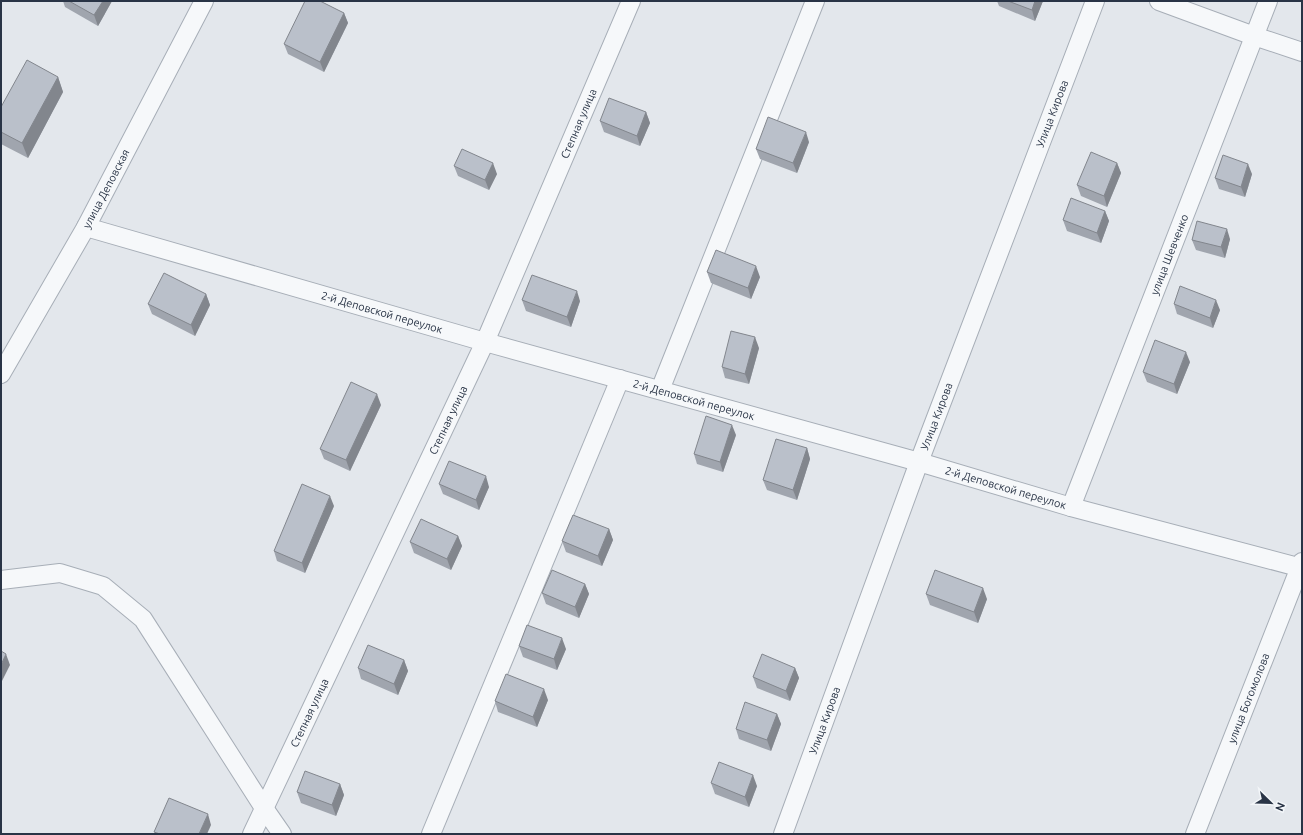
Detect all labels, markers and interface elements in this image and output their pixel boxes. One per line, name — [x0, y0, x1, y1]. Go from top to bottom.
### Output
street label: Улица Кирова — [1034, 78, 1070, 149]
street label: Степная улица — [558, 87, 599, 160]
street label: улица Деповская — [80, 147, 132, 230]
street label: улица Шевченко — [1148, 212, 1190, 297]
street label: 2-й Деповской переулок — [320, 289, 444, 336]
street label: 2-й Деповской переулок — [632, 377, 756, 422]
street label: Улица Кирова — [918, 381, 955, 452]
street label: Степная улица — [427, 384, 469, 456]
street label: 2-й Деповской переулок — [944, 464, 1068, 511]
street label: улица Богомолова — [1225, 651, 1272, 745]
street label: Степная улица — [288, 677, 331, 749]
street label: Улица Кирова — [807, 685, 842, 756]
north arrow — [1251, 783, 1291, 823]
text: N — [1273, 801, 1287, 813]

